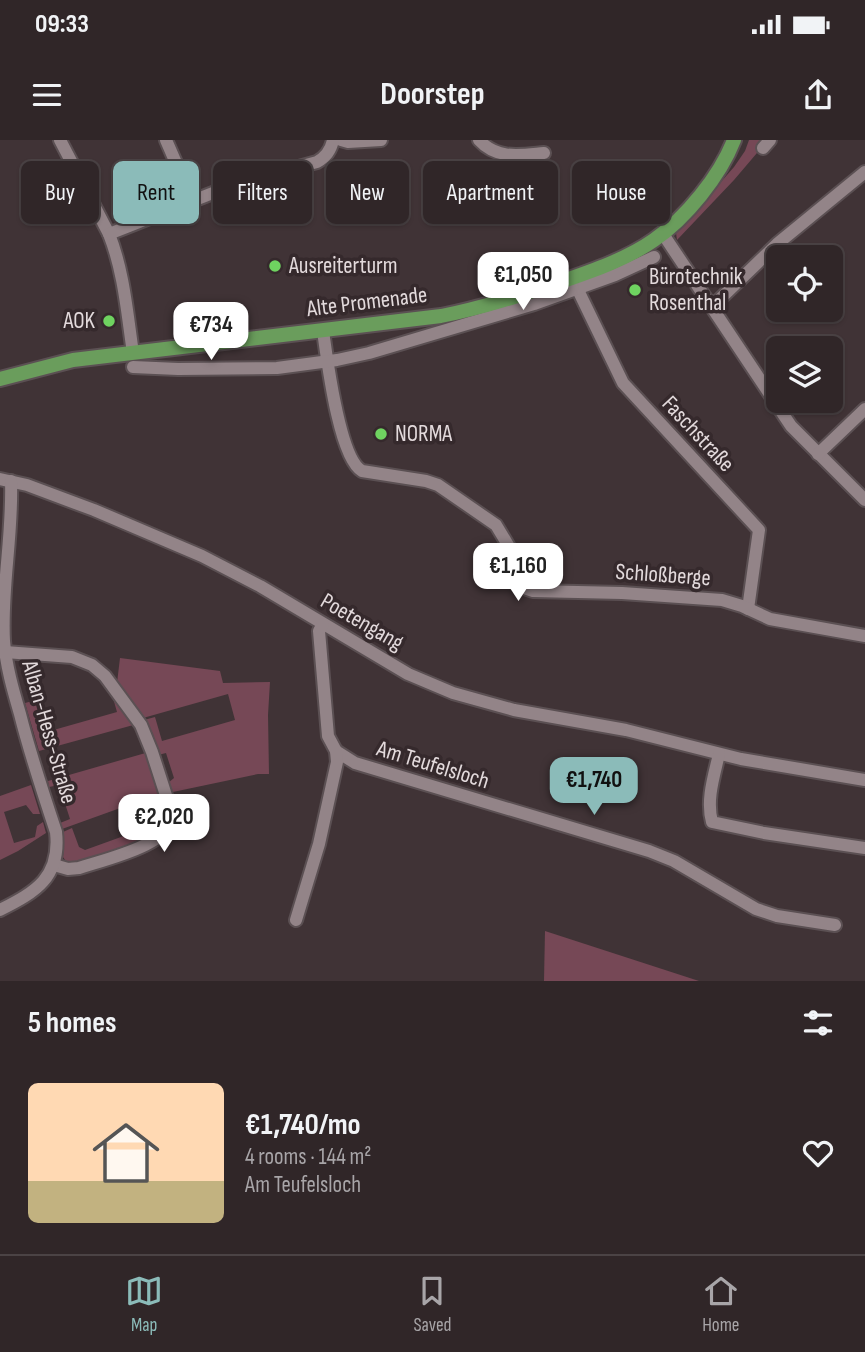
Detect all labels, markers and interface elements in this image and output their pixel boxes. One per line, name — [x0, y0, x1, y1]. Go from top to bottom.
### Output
text: 09:33 — [35, 9, 89, 40]
text: Doorstep — [380, 75, 485, 114]
icon: menu — [28, 76, 66, 114]
icon: share — [799, 76, 837, 114]
chip: Buy — [21, 161, 99, 224]
chip: Rent — [113, 161, 199, 224]
chip: Filters — [213, 161, 312, 224]
chip: New — [326, 161, 409, 224]
chip: Apartment — [423, 161, 558, 224]
chip: House — [572, 161, 670, 224]
map controls — [766, 245, 843, 413]
button: locate — [766, 245, 843, 322]
place label: Ausreiterturm — [288, 252, 397, 280]
pin: €1,050 — [466, 253, 580, 312]
marker: Ausreiterturm — [267, 258, 283, 274]
text: €1,050 — [494, 261, 552, 289]
place label: Bürotechnik Rosenthal — [649, 263, 743, 317]
street label: Alte Promenade — [304, 281, 429, 323]
marker: Bürotechnik Rosenthal — [627, 282, 643, 298]
pin: €734 — [170, 302, 252, 362]
place label: AOK — [63, 307, 96, 335]
text: €734 — [189, 311, 233, 339]
marker: AOK — [101, 313, 117, 329]
button: layers — [766, 336, 843, 413]
street label: Faschstraße — [656, 390, 740, 478]
place label: NORMA — [395, 420, 452, 448]
marker: NORMA — [373, 426, 389, 442]
pin: €1,160 — [461, 544, 575, 603]
text: €1,160 — [489, 552, 547, 580]
street label: Schloßberge — [614, 558, 712, 592]
street label: Poetengang — [316, 587, 408, 657]
street label: Alban-Hess-Straße — [15, 656, 83, 807]
street label: Am Teufelsloch — [372, 734, 493, 795]
pin: €1,740 — [537, 758, 651, 817]
text: €1,740 — [566, 766, 622, 794]
pin: €2,020 — [107, 794, 221, 854]
text: €2,020 — [134, 803, 194, 831]
icon: filters — [799, 1004, 837, 1042]
text: 5 homes — [28, 1005, 117, 1041]
text: €1,740/mo — [245, 1107, 361, 1143]
icon: home — [84, 1111, 168, 1195]
icon: heart — [799, 1134, 837, 1172]
text: 4 rooms · 144 m² — [245, 1143, 371, 1171]
text: Am Teufelsloch — [245, 1171, 361, 1199]
tab: Map — [125, 1272, 163, 1337]
tab: Saved — [413, 1272, 452, 1337]
tab: Home — [702, 1272, 740, 1337]

